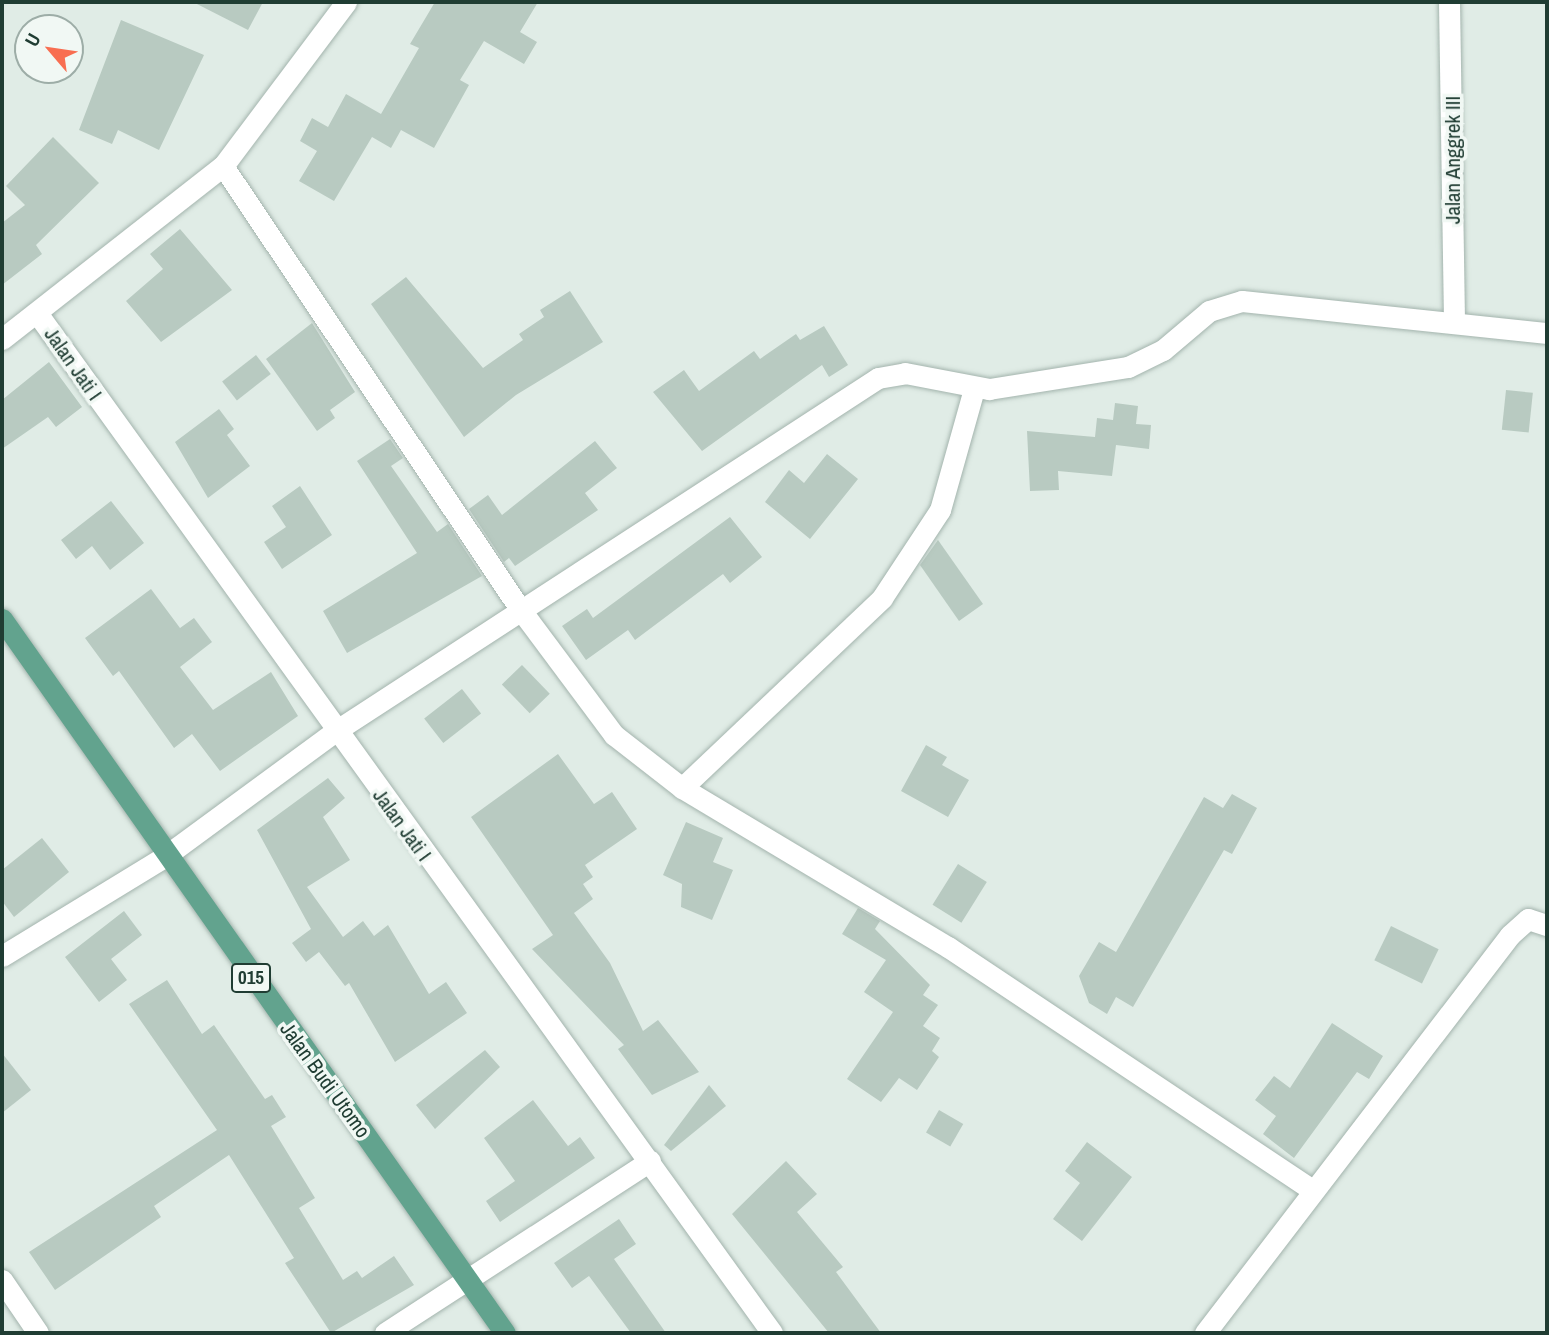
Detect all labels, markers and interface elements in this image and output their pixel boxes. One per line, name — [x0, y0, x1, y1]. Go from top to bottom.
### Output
north arrow — [14, 14, 84, 84]
text: U — [18, 29, 46, 51]
street label: Jalan Anggrek III — [1440, 95, 1466, 225]
street label: Jalan Jati I — [39, 323, 107, 405]
street label: Jalan Jati I — [367, 784, 437, 866]
road number: 015 — [230, 962, 272, 994]
street label: Jalan Budi Utomo — [275, 1017, 375, 1143]

